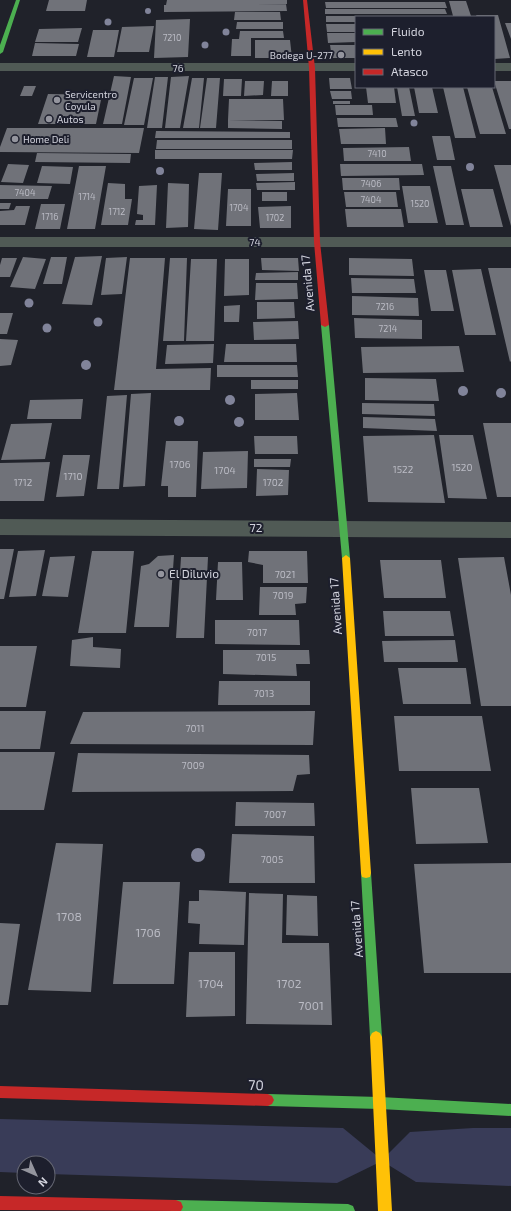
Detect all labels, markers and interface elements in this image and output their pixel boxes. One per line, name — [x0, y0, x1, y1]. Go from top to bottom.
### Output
legend — [355, 16, 495, 88]
text: Fluido — [391, 24, 425, 38]
house number: 7210 — [163, 32, 181, 43]
text: Lento — [391, 44, 422, 58]
place label: Bodega U-277 — [270, 49, 333, 61]
marker: Bodega U-277 — [336, 50, 346, 60]
street label: 76 — [173, 62, 184, 74]
text: Atasco — [391, 64, 428, 78]
place label: Servicentro Coyula — [65, 88, 117, 112]
marker: Servicentro Coyula — [52, 95, 62, 105]
place label: Autos — [57, 113, 84, 125]
marker: Autos — [44, 114, 54, 124]
place label: Home Deli — [23, 133, 69, 145]
marker: Home Deli — [10, 134, 20, 144]
house number: 7410 — [367, 148, 387, 159]
house number: 7406 — [361, 178, 381, 189]
house number: 7404 — [14, 187, 36, 198]
house number: 1714 — [78, 191, 96, 202]
house number: 7404 — [360, 194, 382, 205]
house number: 1520 — [411, 198, 429, 209]
house number: 1704 — [229, 202, 249, 213]
house number: 1712 — [109, 206, 125, 217]
house number: 1716 — [42, 211, 58, 222]
house number: 1702 — [266, 212, 284, 223]
street label: 74 — [249, 236, 261, 248]
street label: Avenida 17 — [298, 254, 316, 312]
house number: 7216 — [376, 301, 394, 312]
house number: 7214 — [379, 323, 398, 334]
house number: 1706 — [170, 458, 191, 470]
house number: 1520 — [452, 461, 473, 473]
house number: 1522 — [393, 463, 414, 475]
house number: 1704 — [214, 464, 236, 476]
house number: 1710 — [63, 470, 83, 482]
house number: 1712 — [14, 476, 33, 488]
house number: 1702 — [263, 476, 284, 488]
street label: 72 — [250, 520, 263, 534]
place label: El Diluvio — [169, 566, 219, 580]
house number: 7021 — [275, 568, 295, 580]
marker: El Diluvio — [156, 569, 166, 579]
street label: Avenida 17 — [326, 577, 344, 635]
house number: 7019 — [273, 589, 294, 601]
house number: 7017 — [247, 626, 267, 638]
house number: 7015 — [256, 651, 276, 663]
house number: 7013 — [254, 687, 274, 699]
house number: 7011 — [185, 722, 205, 734]
house number: 7009 — [182, 759, 205, 771]
house number: 7007 — [264, 808, 286, 820]
house number: 7005 — [261, 853, 283, 865]
street label: Avenida 17 — [347, 900, 365, 958]
house number: 1708 — [56, 909, 82, 923]
house number: 1706 — [135, 925, 161, 939]
house number: 1704 — [198, 976, 224, 990]
house number: 1702 — [277, 976, 302, 990]
house number: 7001 — [298, 998, 324, 1012]
street label: 70 — [248, 1076, 264, 1093]
north arrow — [16, 1155, 56, 1195]
text: N — [36, 1175, 51, 1190]

